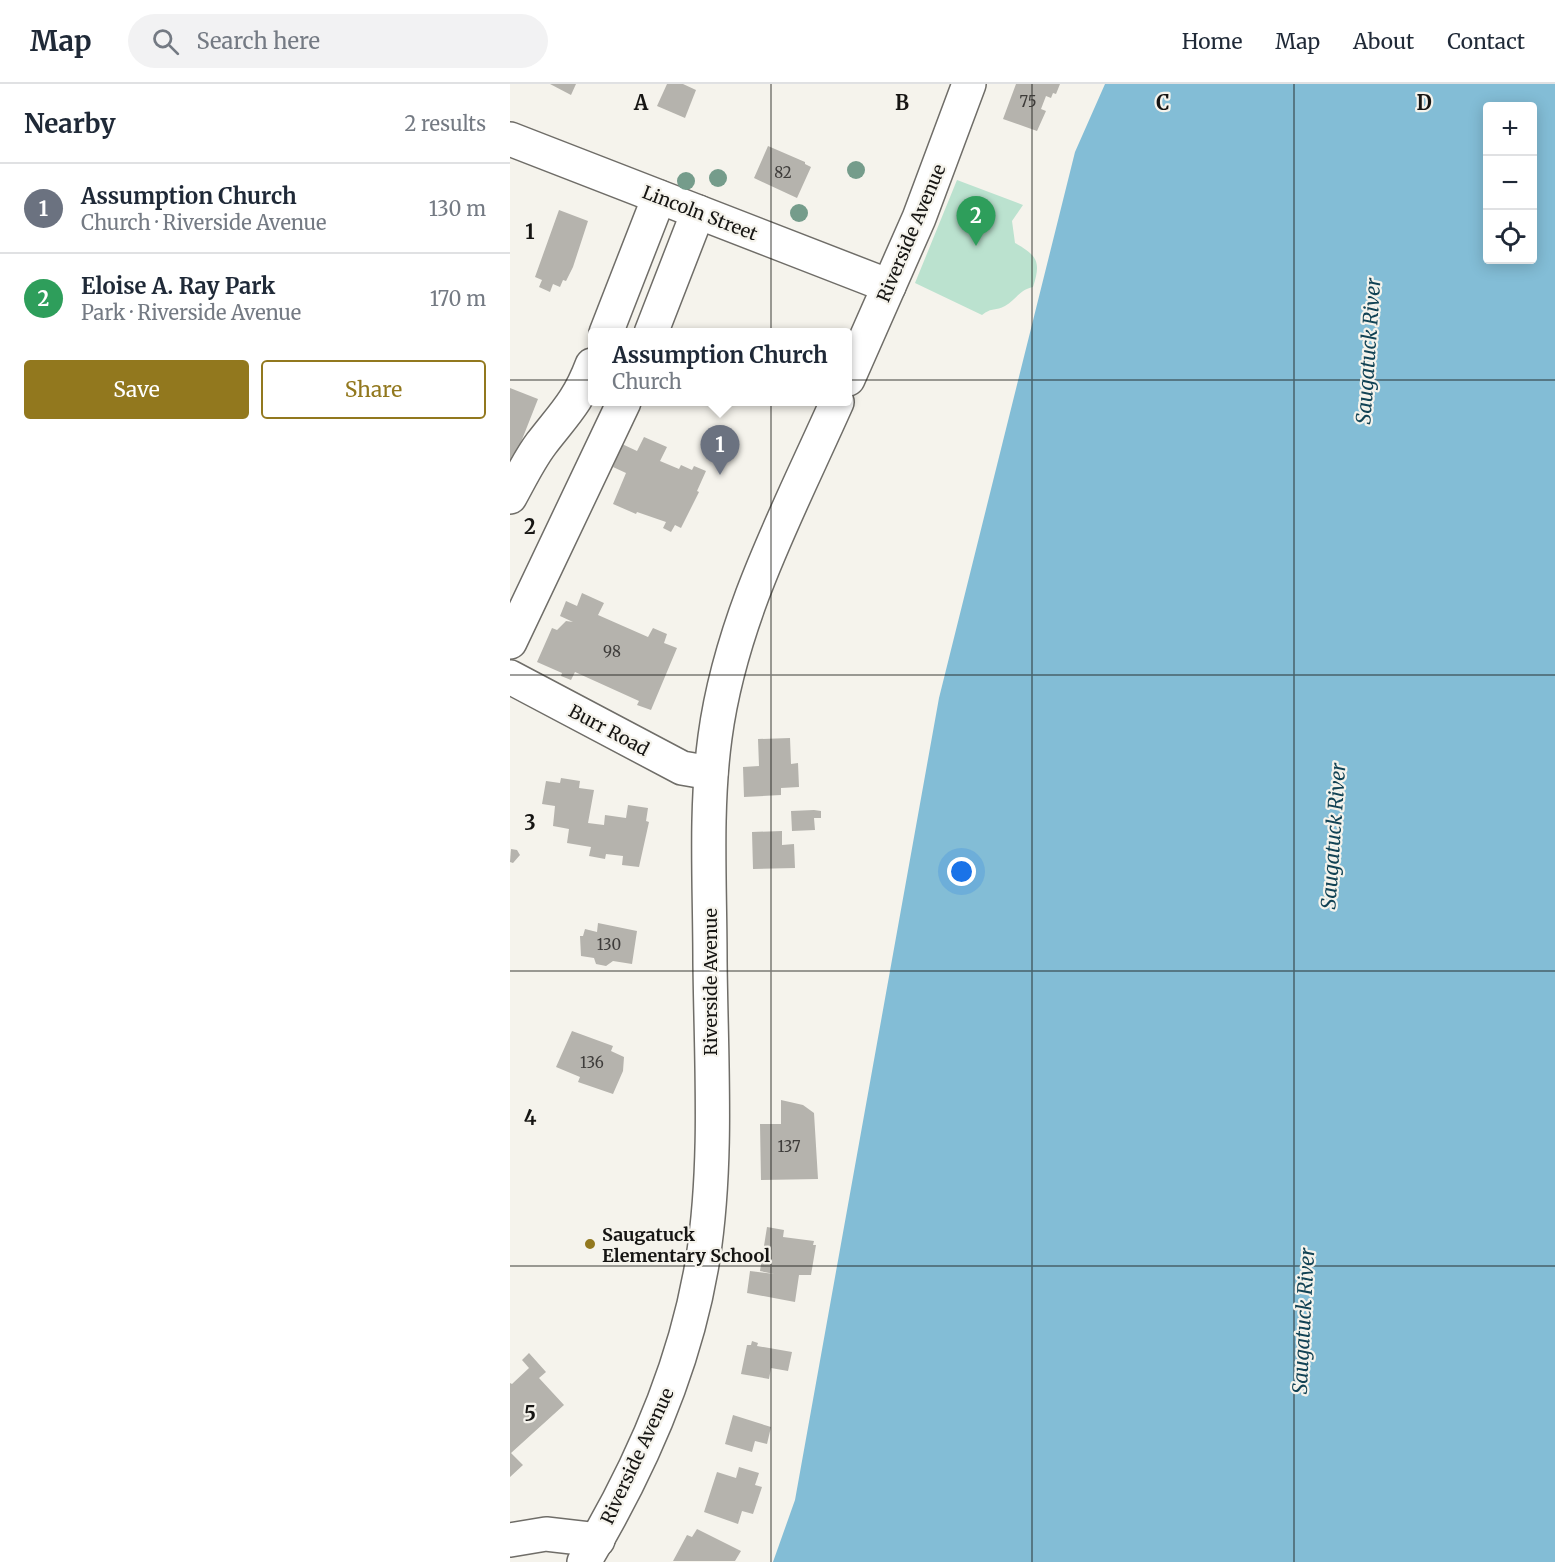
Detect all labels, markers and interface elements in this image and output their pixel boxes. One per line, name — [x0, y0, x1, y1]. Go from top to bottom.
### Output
search box — [128, 14, 548, 68]
text: Map — [30, 23, 92, 59]
icon: search — [149, 25, 182, 58]
text: Search here — [197, 27, 320, 55]
text: Home — [1182, 28, 1242, 55]
text: Map — [1275, 28, 1320, 55]
text: About — [1353, 28, 1414, 55]
text: Contact — [1447, 28, 1525, 55]
text: A — [633, 90, 649, 115]
text: B — [895, 90, 909, 115]
text: C — [1156, 90, 1170, 115]
text: D — [1416, 90, 1432, 115]
house number: 75 — [1020, 92, 1036, 111]
map controls — [1483, 102, 1537, 264]
button: + — [1483, 102, 1537, 156]
text: Nearby — [24, 107, 116, 140]
text: 2 results — [404, 111, 486, 136]
button: − — [1483, 156, 1537, 210]
street label: Riverside Avenue — [872, 161, 950, 305]
house number: 82 — [774, 163, 792, 182]
street label: Lincoln Street — [639, 181, 761, 245]
text: Assumption Church — [81, 182, 297, 210]
text: 1 — [39, 196, 48, 221]
text: 130 m — [429, 196, 486, 221]
pin: 2 — [956, 196, 996, 246]
text: Church · Riverside Avenue — [81, 210, 327, 235]
button: locate — [1483, 210, 1537, 264]
text: 1 — [525, 219, 535, 244]
text: Eloise A. Ray Park — [81, 272, 275, 300]
water label: Saugatuck River — [1350, 276, 1386, 425]
text: 2 — [38, 286, 49, 311]
text: 170 m — [430, 286, 486, 311]
text: Park · Riverside Avenue — [81, 300, 301, 325]
popup — [588, 328, 852, 406]
text: Assumption Church — [612, 341, 828, 369]
button: Save — [24, 360, 249, 419]
button: Share — [261, 360, 486, 419]
text: Church — [612, 369, 682, 394]
pin: 1 — [700, 426, 740, 475]
text: 2 — [524, 514, 536, 539]
house number: 98 — [603, 642, 621, 661]
street label: Burr Road — [565, 699, 653, 761]
water label: Saugatuck River — [1315, 761, 1351, 910]
text: 3 — [524, 810, 536, 835]
your location — [947, 857, 976, 886]
street label: Riverside Avenue — [699, 908, 722, 1056]
house number: 130 — [597, 935, 621, 954]
house number: 136 — [580, 1053, 604, 1072]
text: 4 — [524, 1105, 537, 1130]
house number: 137 — [778, 1137, 801, 1156]
place label: Saugatuck Elementary School — [602, 1223, 770, 1267]
marker: Saugatuck Elementary School — [583, 1237, 597, 1251]
water label: Saugatuck River — [1287, 1246, 1319, 1395]
street label: Riverside Avenue — [595, 1384, 679, 1528]
text: 5 — [524, 1401, 536, 1426]

